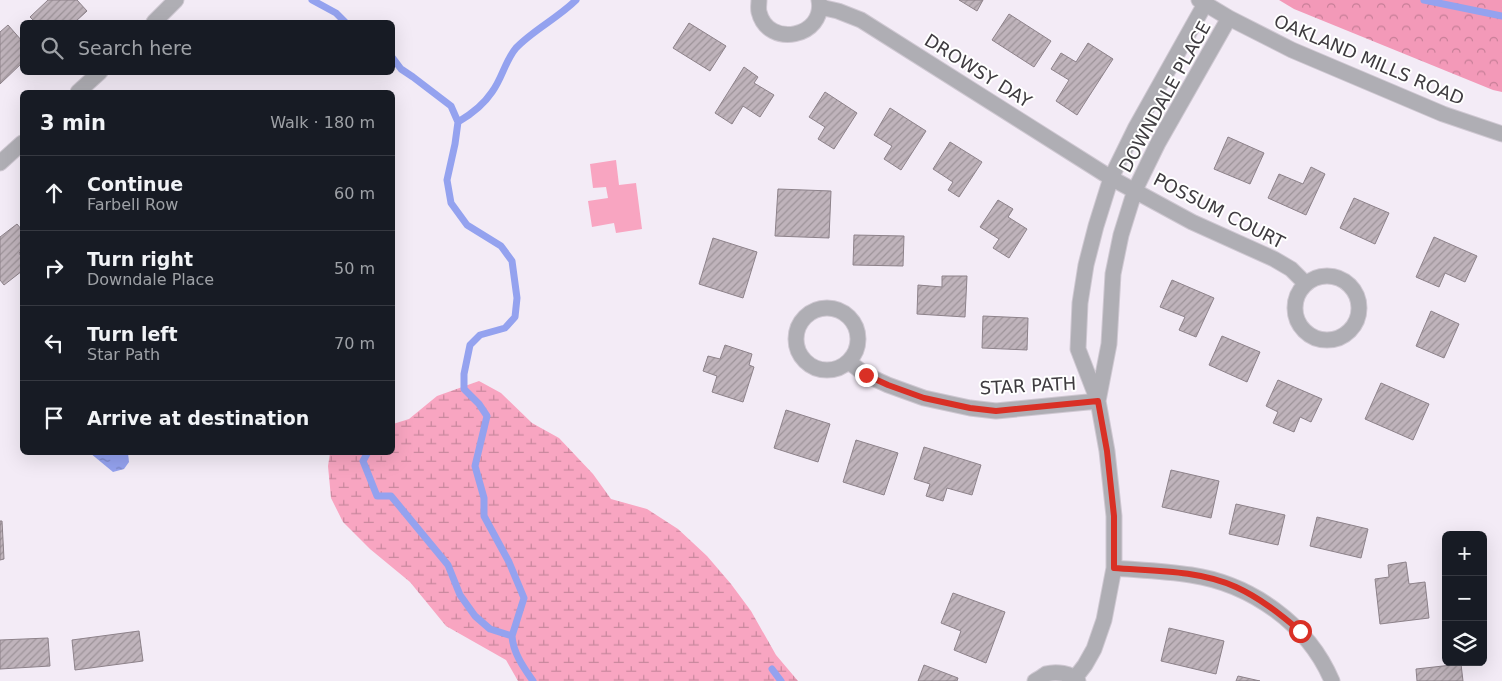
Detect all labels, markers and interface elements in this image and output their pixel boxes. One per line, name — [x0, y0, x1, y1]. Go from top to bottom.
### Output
street label: OAKLAND MILLS ROAD — [1271, 10, 1467, 109]
street label: DOWNDALE PLACE — [1114, 18, 1215, 176]
search box — [20, 20, 395, 75]
street label: DROWSY DAY — [921, 29, 1036, 112]
icon: search — [38, 34, 66, 62]
text: Search here — [78, 37, 192, 59]
text: 3 min — [40, 111, 106, 135]
text: Walk · 180 m — [270, 113, 375, 132]
street label: POSSUM COURT — [1150, 168, 1289, 253]
text: Continue — [87, 173, 183, 195]
icon: ahead — [40, 179, 68, 207]
text: 60 m — [334, 184, 375, 203]
text: Farbell Row — [87, 195, 178, 214]
text: Turn right — [87, 248, 193, 270]
icon: right — [40, 254, 68, 282]
text: 50 m — [334, 259, 375, 278]
text: Downdale Place — [87, 270, 214, 289]
text: Turn left — [87, 323, 178, 345]
icon: left — [40, 329, 68, 357]
text: 70 m — [334, 334, 375, 353]
text: Star Path — [87, 345, 160, 364]
route end — [855, 364, 878, 387]
street label: STAR PATH — [979, 372, 1077, 399]
icon: arrive — [40, 404, 68, 432]
text: Arrive at destination — [87, 407, 309, 429]
map controls — [1442, 531, 1487, 666]
button: + — [1442, 531, 1487, 576]
button: − — [1442, 576, 1487, 621]
route start — [1289, 620, 1312, 643]
button: layers — [1442, 621, 1487, 666]

